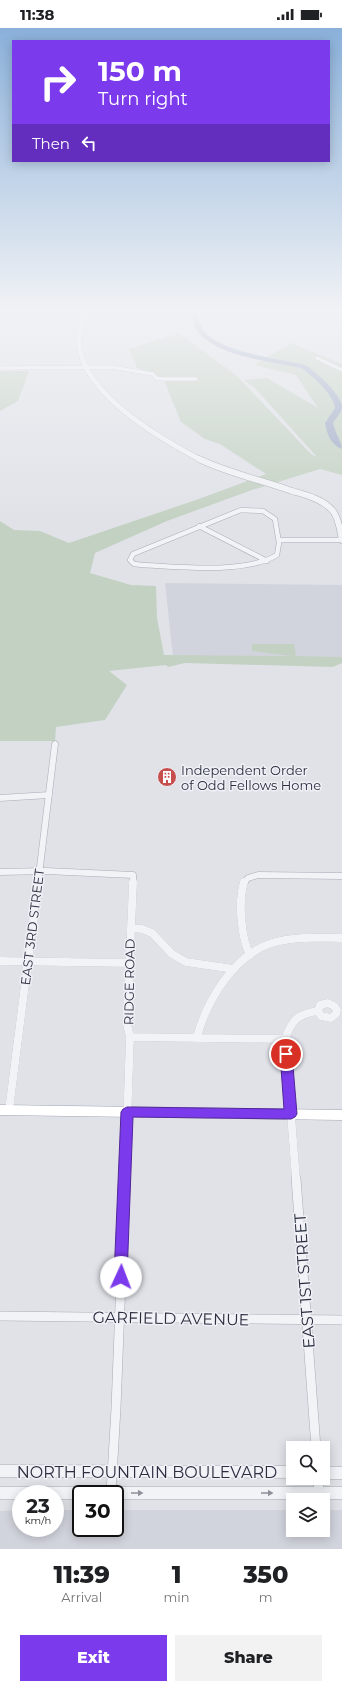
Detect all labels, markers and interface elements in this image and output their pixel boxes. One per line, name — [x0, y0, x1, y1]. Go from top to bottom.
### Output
text: 11:38 — [20, 5, 54, 24]
text: 150 m — [98, 54, 182, 88]
icon: right — [32, 56, 84, 108]
text: Turn right — [98, 88, 188, 110]
icon: left — [78, 132, 100, 154]
text: Then — [32, 134, 70, 153]
place label: Independent Order of Odd Fellows Home — [181, 762, 321, 793]
building icon: Independent Order of Odd Fellows Home — [156, 766, 178, 788]
street label: EAST 3RD STREET — [17, 867, 47, 986]
street label: RIDGE ROAD — [120, 938, 138, 1025]
pin — [269, 1037, 303, 1071]
icon: arrive — [275, 1043, 297, 1065]
street label: EAST 1ST STREET — [290, 1212, 319, 1349]
position arrow — [100, 1256, 142, 1298]
street label: GARFIELD AVENUE — [92, 1308, 250, 1329]
map controls — [286, 1441, 330, 1537]
button: search — [286, 1441, 330, 1485]
street label: NORTH FOUNTAIN BOULEVARD — [17, 1463, 277, 1482]
speed limit sign: 30 — [72, 1485, 124, 1537]
one-way arrow — [131, 1490, 144, 1496]
one-way arrow — [261, 1490, 274, 1496]
button: layers — [286, 1493, 330, 1537]
text: 23 — [26, 1494, 50, 1518]
text: km/h — [25, 1514, 51, 1527]
text: 11:39 — [54, 1560, 110, 1589]
text: 1 — [172, 1560, 181, 1589]
text: 350 — [243, 1560, 288, 1589]
text: Arrival — [61, 1589, 102, 1605]
text: min — [163, 1589, 190, 1605]
text: m — [259, 1589, 273, 1605]
button: Exit — [20, 1635, 167, 1681]
button: Share — [175, 1635, 322, 1681]

